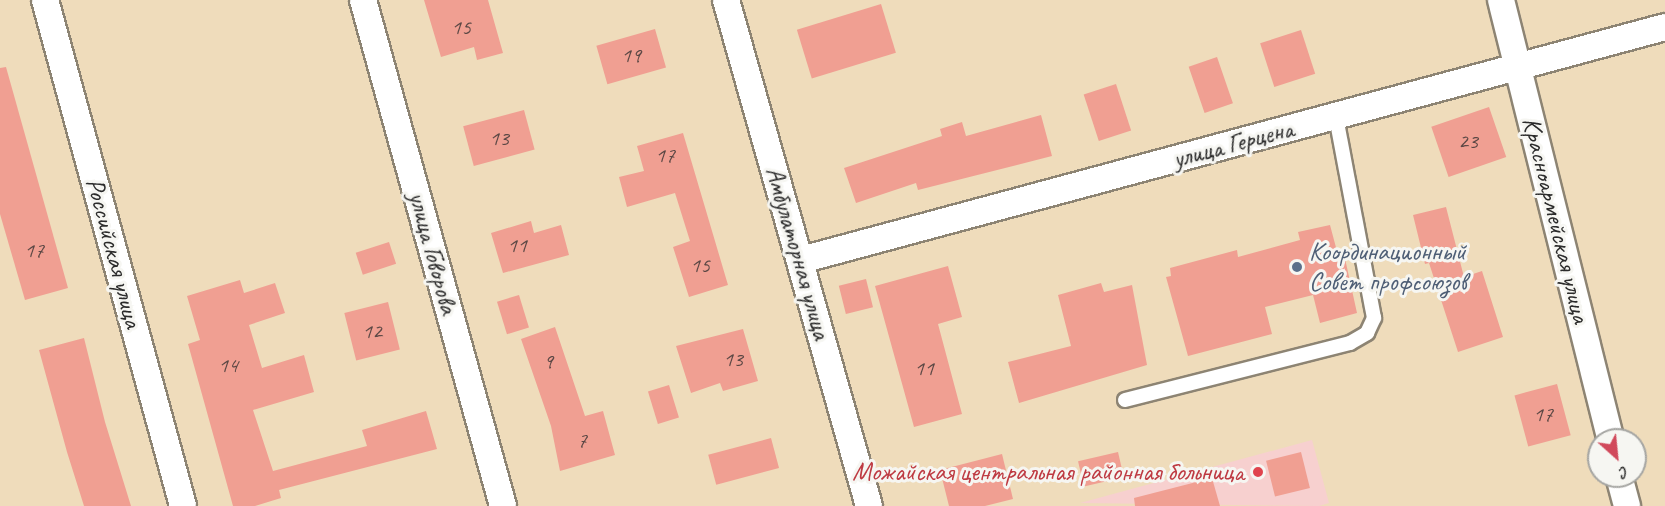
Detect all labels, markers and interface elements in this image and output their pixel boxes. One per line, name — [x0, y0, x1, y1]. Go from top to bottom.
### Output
house number: 15 — [451, 15, 471, 41]
house number: 19 — [621, 43, 641, 69]
street label: улица Герцена — [1170, 113, 1296, 175]
street label: Красноармейская улица — [1515, 113, 1597, 327]
house number: 13 — [489, 126, 509, 152]
house number: 23 — [1458, 129, 1478, 155]
house number: 17 — [655, 143, 675, 169]
street label: Амбулаторная улица — [758, 162, 838, 344]
street label: Российская улица — [79, 174, 149, 332]
street label: улица Говорова — [402, 188, 464, 318]
house number: 11 — [507, 233, 527, 259]
place label: Координационный Совет профсоюзов — [1309, 236, 1471, 298]
house number: 17 — [24, 238, 44, 264]
house number: 15 — [690, 253, 710, 279]
marker: Координационный Совет профсоюзов — [1290, 260, 1304, 274]
house number: 12 — [362, 319, 382, 345]
house number: 13 — [723, 347, 743, 373]
house number: 9 — [543, 349, 553, 375]
house number: 14 — [218, 353, 238, 379]
house number: 11 — [914, 356, 934, 382]
house number: 17 — [1533, 402, 1553, 428]
house number: 7 — [577, 428, 587, 454]
north arrow — [1587, 428, 1647, 488]
place label: Можайская центральная районная больница — [856, 456, 1244, 488]
text: С — [1616, 462, 1632, 483]
marker: Можайская центральная районная больница — [1249, 463, 1267, 481]

